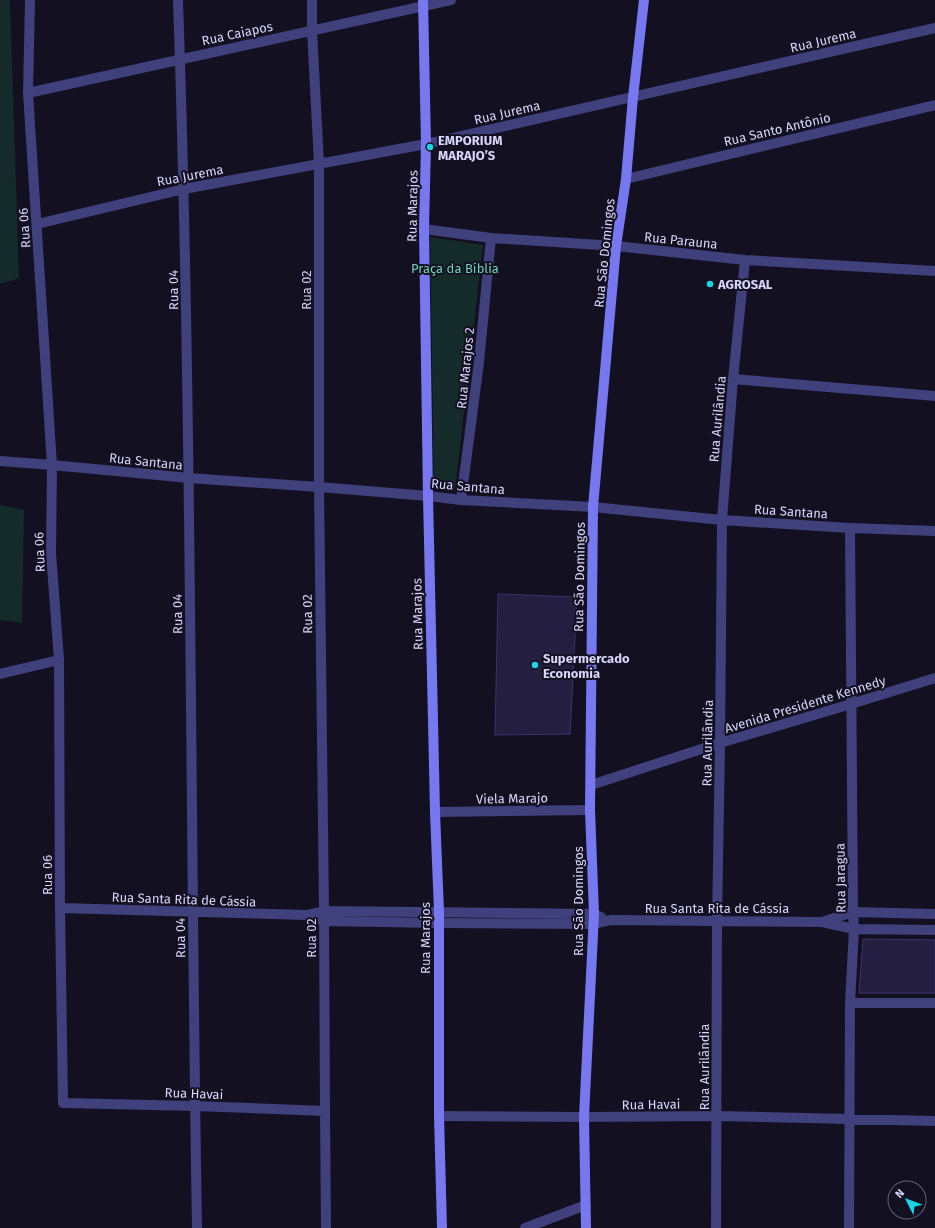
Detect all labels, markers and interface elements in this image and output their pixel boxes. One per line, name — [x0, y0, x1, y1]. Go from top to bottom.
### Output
street label: Rua Caiapos — [200, 19, 274, 48]
street label: Rua Jurema — [789, 26, 858, 55]
street label: Rua Jurema — [473, 98, 542, 127]
street label: Rua Santo Antônio — [722, 110, 832, 149]
place label: EMPORIUM MARAJO’S — [438, 133, 502, 163]
marker: EMPORIUM MARAJO’S — [425, 142, 435, 152]
street label: Rua Jurema — [156, 162, 225, 189]
street label: Rua Marajos — [404, 170, 421, 242]
street label: Rua São Domingos — [591, 198, 618, 308]
street label: Rua 06 — [16, 207, 33, 249]
street label: Rua Parauna — [643, 229, 718, 252]
park label: Praça da Bíblia — [411, 261, 499, 276]
street label: Rua 04 — [166, 270, 181, 310]
street label: Rua 02 — [299, 270, 314, 310]
place label: AGROSAL — [717, 277, 773, 292]
marker: AGROSAL — [705, 279, 715, 289]
street label: Rua Marajos 2 — [454, 327, 477, 410]
street label: Rua Aurilândia — [706, 375, 729, 463]
street label: Rua Santana — [108, 450, 184, 473]
street label: Rua Santana — [430, 476, 506, 497]
street label: Rua Santana — [753, 501, 828, 522]
street label: Rua São Domingos — [571, 522, 588, 632]
street label: Rua 06 — [31, 532, 48, 572]
street label: Rua Marajos — [409, 578, 426, 650]
street label: Rua 04 — [170, 594, 185, 634]
street label: Rua 02 — [300, 594, 315, 634]
place label: Supermercado Economia — [543, 651, 630, 681]
marker: Supermercado Economia — [530, 660, 540, 670]
street label: Avenida Presidente Kennedy — [723, 673, 888, 736]
street label: Rua Aurilândia — [699, 700, 716, 786]
street label: Viela Marajo — [476, 790, 548, 807]
street label: Rua Jaragua — [832, 843, 849, 913]
street label: Rua São Domingos — [571, 846, 586, 956]
street label: Rua 06 — [40, 855, 55, 895]
street label: Rua Santa Rita de Cássia — [111, 889, 257, 910]
street label: Rua Santa Rita de Cássia — [645, 901, 789, 916]
street label: Rua Marajos — [418, 902, 433, 974]
street label: Rua 04 — [173, 918, 188, 958]
street label: Rua 02 — [304, 918, 319, 958]
street label: Rua Aurilândia — [697, 1024, 712, 1110]
street label: Rua Havai — [164, 1085, 224, 1102]
street label: Rua Havai — [622, 1096, 680, 1113]
north arrow — [887, 1180, 927, 1220]
text: N — [893, 1187, 907, 1201]

